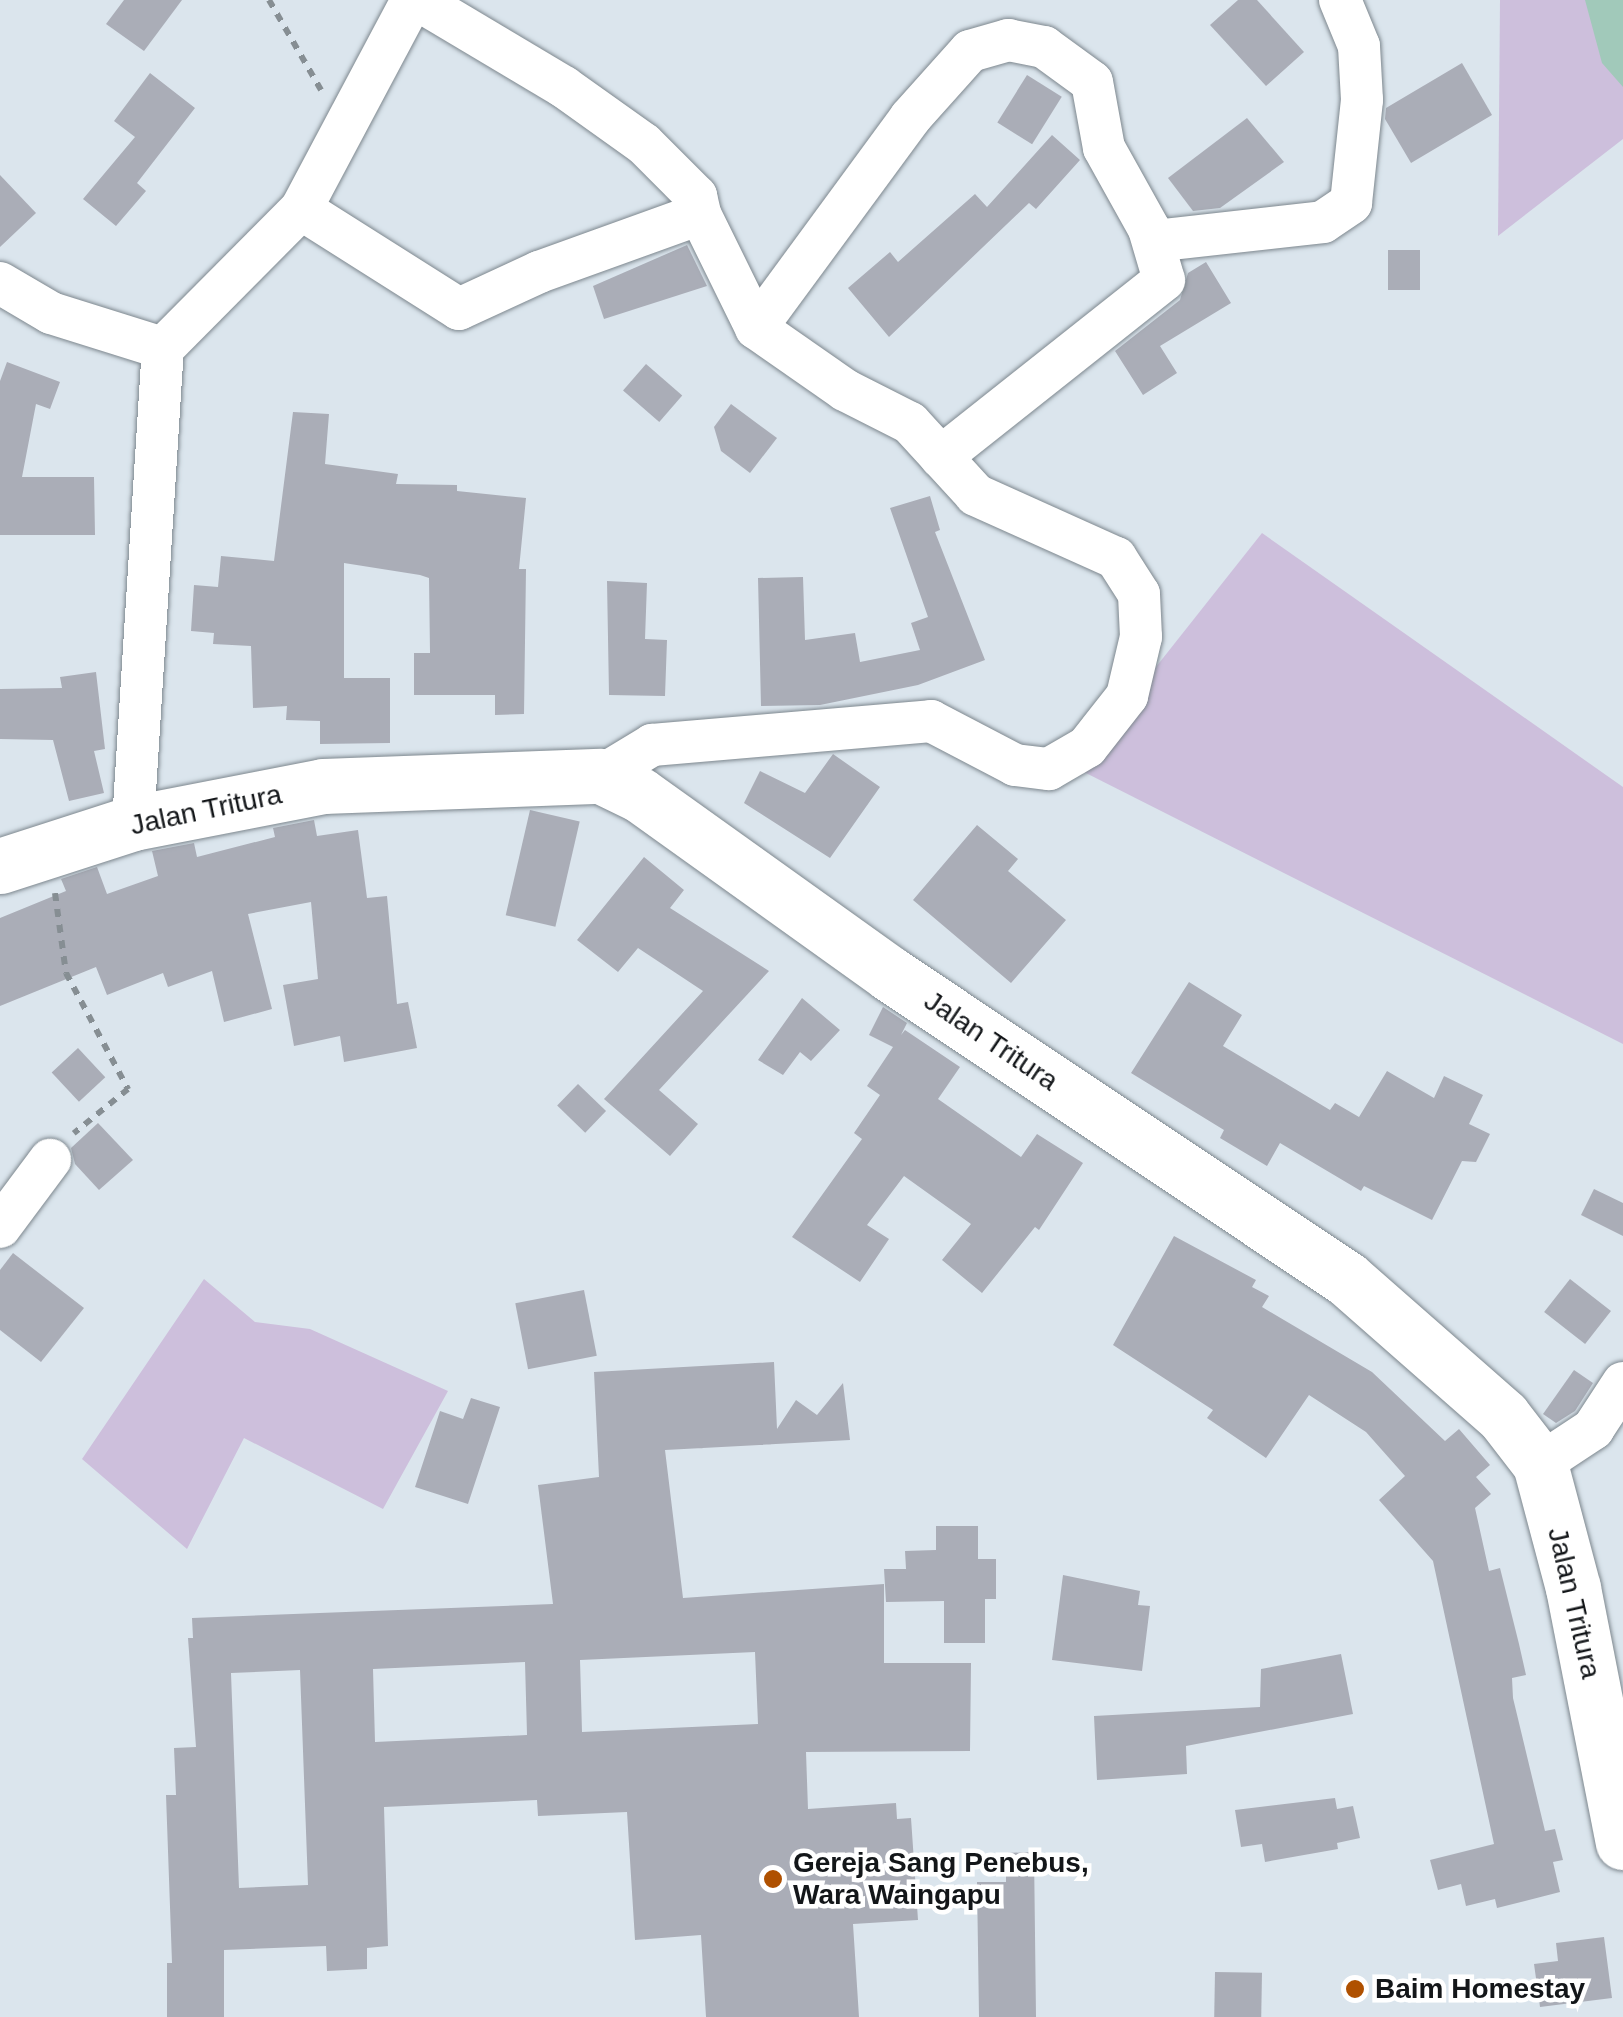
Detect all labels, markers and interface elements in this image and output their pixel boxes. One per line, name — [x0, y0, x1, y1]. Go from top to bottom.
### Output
street label: Jalan Tritura — [127, 777, 285, 843]
street label: Jalan Tritura — [918, 984, 1064, 1098]
street label: Jalan Tritura — [1540, 1524, 1608, 1682]
place label: Gereja Sang Penebus, Wara Waingapu — [793, 1846, 1089, 1912]
marker: Gereja Sang Penebus, Wara Waingapu — [762, 1868, 784, 1890]
place label: Baim Homestay — [1375, 1972, 1585, 2006]
marker: Baim Homestay — [1344, 1978, 1366, 2000]

